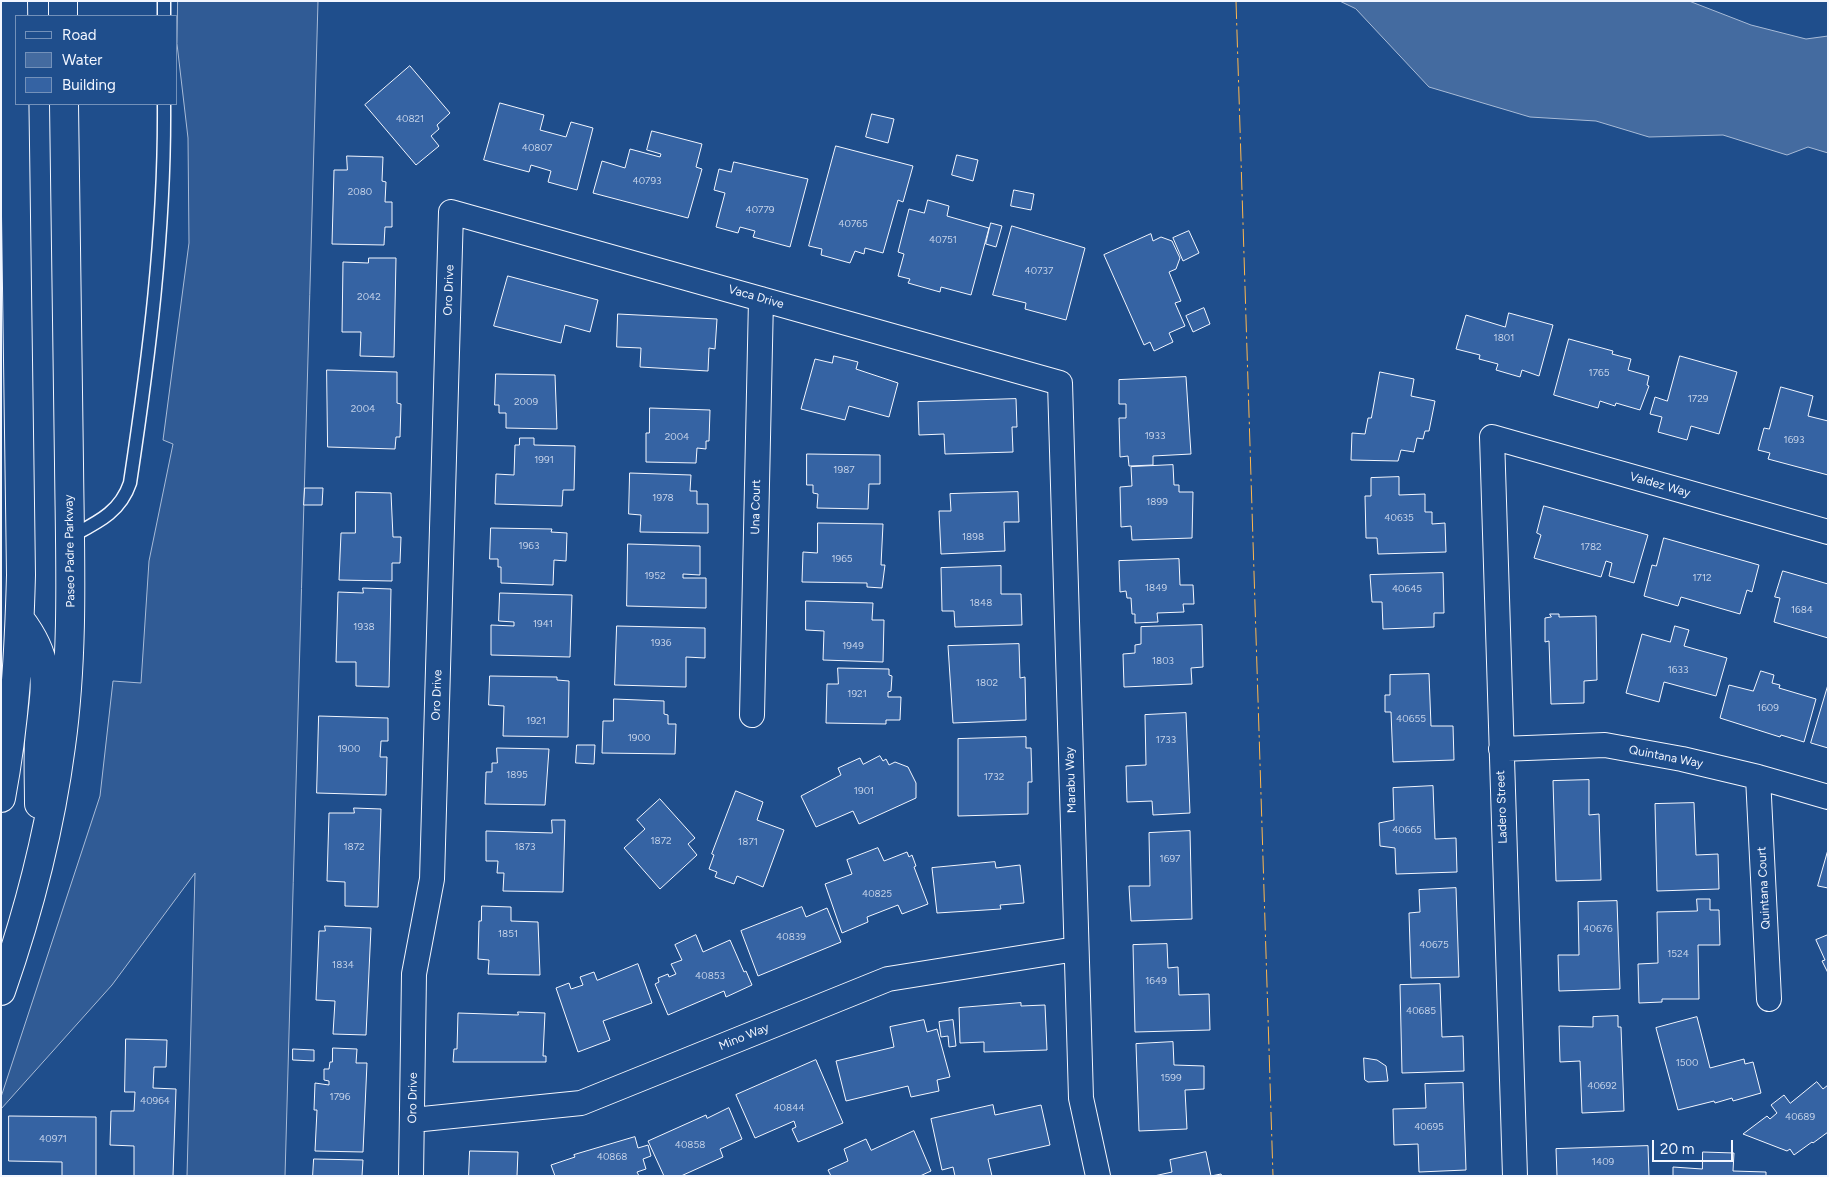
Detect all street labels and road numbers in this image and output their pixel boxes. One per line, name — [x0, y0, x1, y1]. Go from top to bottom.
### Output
street label: Oro Drive — [441, 264, 457, 316]
street label: Vaca Drive — [726, 282, 786, 312]
street label: Valdez Way — [1628, 469, 1692, 501]
street label: Una Court — [748, 479, 764, 535]
street label: Paseo Padre Parkway — [62, 494, 78, 608]
street label: Oro Drive — [429, 669, 445, 721]
street label: Quintana Way — [1628, 743, 1704, 771]
street label: Marabu Way — [1063, 747, 1079, 813]
street label: Ladero Street — [1494, 770, 1510, 844]
street label: Quintana Court — [1755, 846, 1773, 930]
street label: Mino Way — [717, 1020, 771, 1054]
street label: Oro Drive — [405, 1072, 421, 1124]

